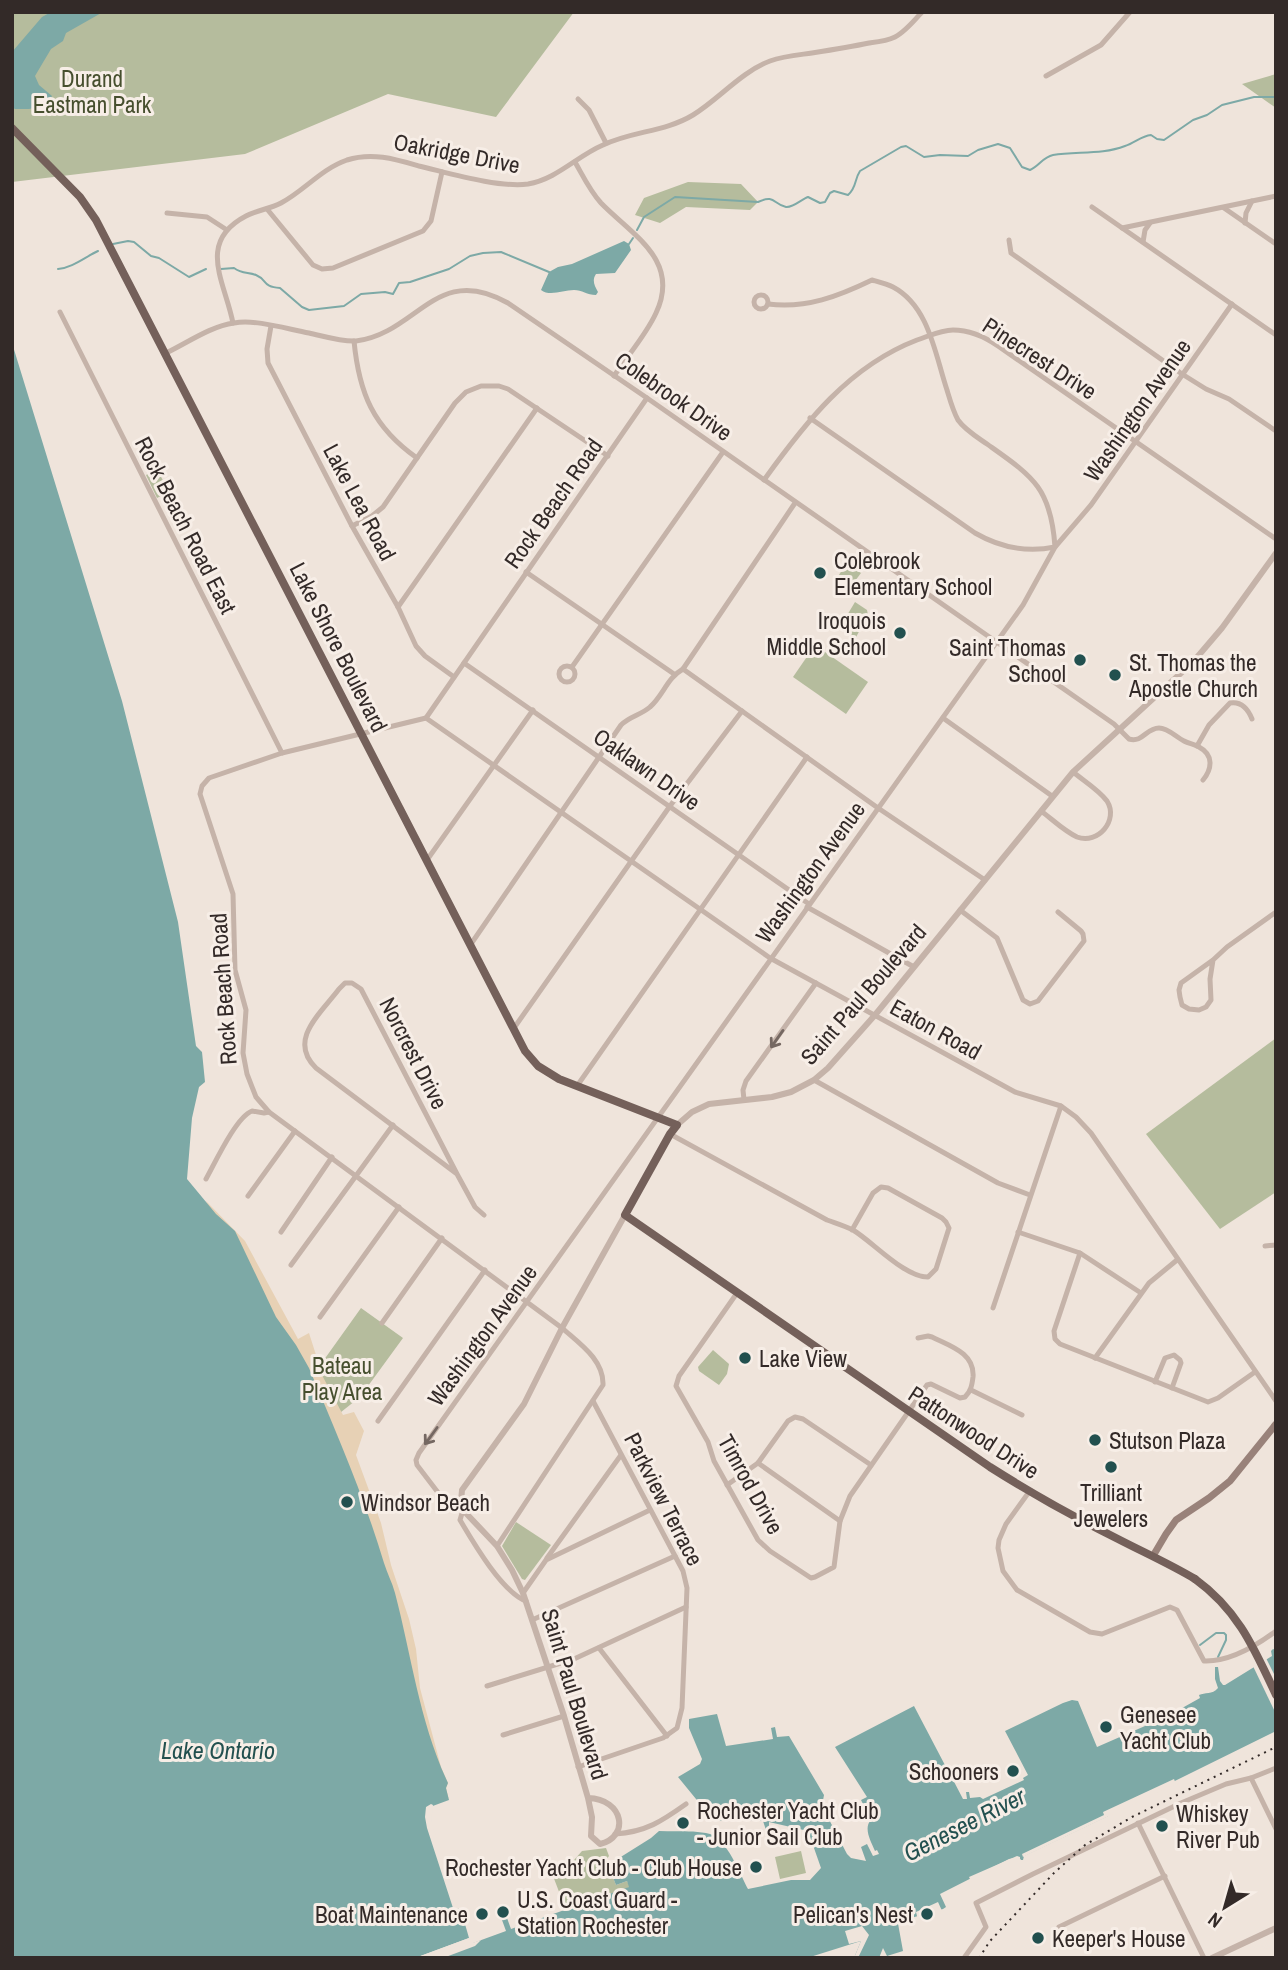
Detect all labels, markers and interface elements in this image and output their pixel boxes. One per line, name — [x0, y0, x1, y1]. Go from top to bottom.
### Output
park label: Durand Eastman Park — [33, 63, 152, 120]
street label: Oakridge Drive — [391, 126, 523, 180]
street label: Pinecrest Drive — [977, 310, 1103, 406]
street label: Washington Avenue — [1076, 332, 1198, 488]
street label: Colebrook Drive — [609, 344, 739, 448]
street label: Rock Beach Road East — [128, 431, 244, 619]
street label: Rock Beach Road — [497, 432, 609, 574]
street label: Lake Lea Road — [316, 438, 404, 566]
place label: Colebrook Elementary School — [834, 545, 992, 602]
street label: Lake Shore Boulevard — [283, 557, 395, 737]
marker: Colebrook Elementary School — [812, 565, 828, 581]
place label: Iroquois Middle School — [766, 605, 886, 662]
marker: Iroquois Middle School — [892, 625, 908, 641]
place label: Saint Thomas School — [949, 632, 1066, 689]
place label: St. Thomas the Apostle Church — [1128, 647, 1258, 704]
marker: Saint Thomas School — [1072, 652, 1088, 668]
marker: St. Thomas the Apostle Church — [1107, 667, 1123, 683]
street label: Oaklawn Drive — [587, 721, 707, 817]
street label: Washington Avenue — [748, 795, 872, 949]
street label: Rock Beach Road — [202, 912, 244, 1066]
street label: Saint Paul Boulevard — [793, 917, 933, 1071]
street label: Eaton Road — [885, 991, 987, 1067]
street label: Norcrest Drive — [373, 992, 455, 1114]
one-way arrow — [770, 1029, 784, 1048]
street label: Washington Avenue — [420, 1258, 544, 1412]
place label: Lake View — [759, 1343, 847, 1374]
park label: Bateau Play Area — [302, 1350, 383, 1407]
marker: Lake View — [737, 1350, 753, 1366]
street label: Pattonwood Drive — [903, 1378, 1045, 1486]
place label: Stutson Plaza — [1109, 1425, 1226, 1456]
one-way arrow — [424, 1426, 438, 1445]
street label: Parkview Terrace — [617, 1427, 711, 1571]
street label: Timrod Drive — [711, 1429, 791, 1539]
marker: Stutson Plaza — [1087, 1432, 1103, 1448]
marker: Trilliant Jewelers — [1103, 1459, 1119, 1475]
place label: Trilliant Jewelers — [1074, 1477, 1148, 1534]
place label: Windsor Beach — [361, 1487, 490, 1518]
marker: Windsor Beach — [339, 1494, 355, 1510]
street label: Saint Paul Boulevard — [534, 1605, 616, 1783]
place label: Genesee Yacht Club — [1120, 1699, 1211, 1756]
marker: Genesee Yacht Club — [1098, 1719, 1114, 1735]
water label: Lake Ontario — [161, 1734, 275, 1766]
place label: Schooners — [909, 1756, 999, 1787]
marker: Schooners — [1005, 1763, 1021, 1779]
water label: Genesee River — [898, 1779, 1032, 1868]
place label: Rochester Yacht Club - Junior Sail Club — [697, 1795, 879, 1852]
place label: Whiskey River Pub — [1176, 1798, 1260, 1855]
marker: Rochester Yacht Club - Junior Sail Club — [675, 1815, 691, 1831]
marker: Whiskey River Pub — [1154, 1818, 1170, 1834]
place label: Rochester Yacht Club - Club House — [445, 1852, 742, 1883]
marker: Rochester Yacht Club - Club House — [748, 1859, 764, 1875]
north arrow — [1190, 1872, 1260, 1942]
place label: U.S. Coast Guard - Station Rochester — [517, 1884, 678, 1941]
place label: Boat Maintenance — [315, 1899, 468, 1930]
place label: Pelican's Nest — [793, 1899, 913, 1930]
marker: U.S. Coast Guard - Station Rochester — [495, 1904, 511, 1920]
marker: Boat Maintenance — [474, 1906, 490, 1922]
marker: Pelican's Nest — [919, 1906, 935, 1922]
text: N — [1202, 1907, 1227, 1934]
place label: Keeper's House — [1052, 1923, 1186, 1954]
marker: Keeper's House — [1030, 1930, 1046, 1946]

